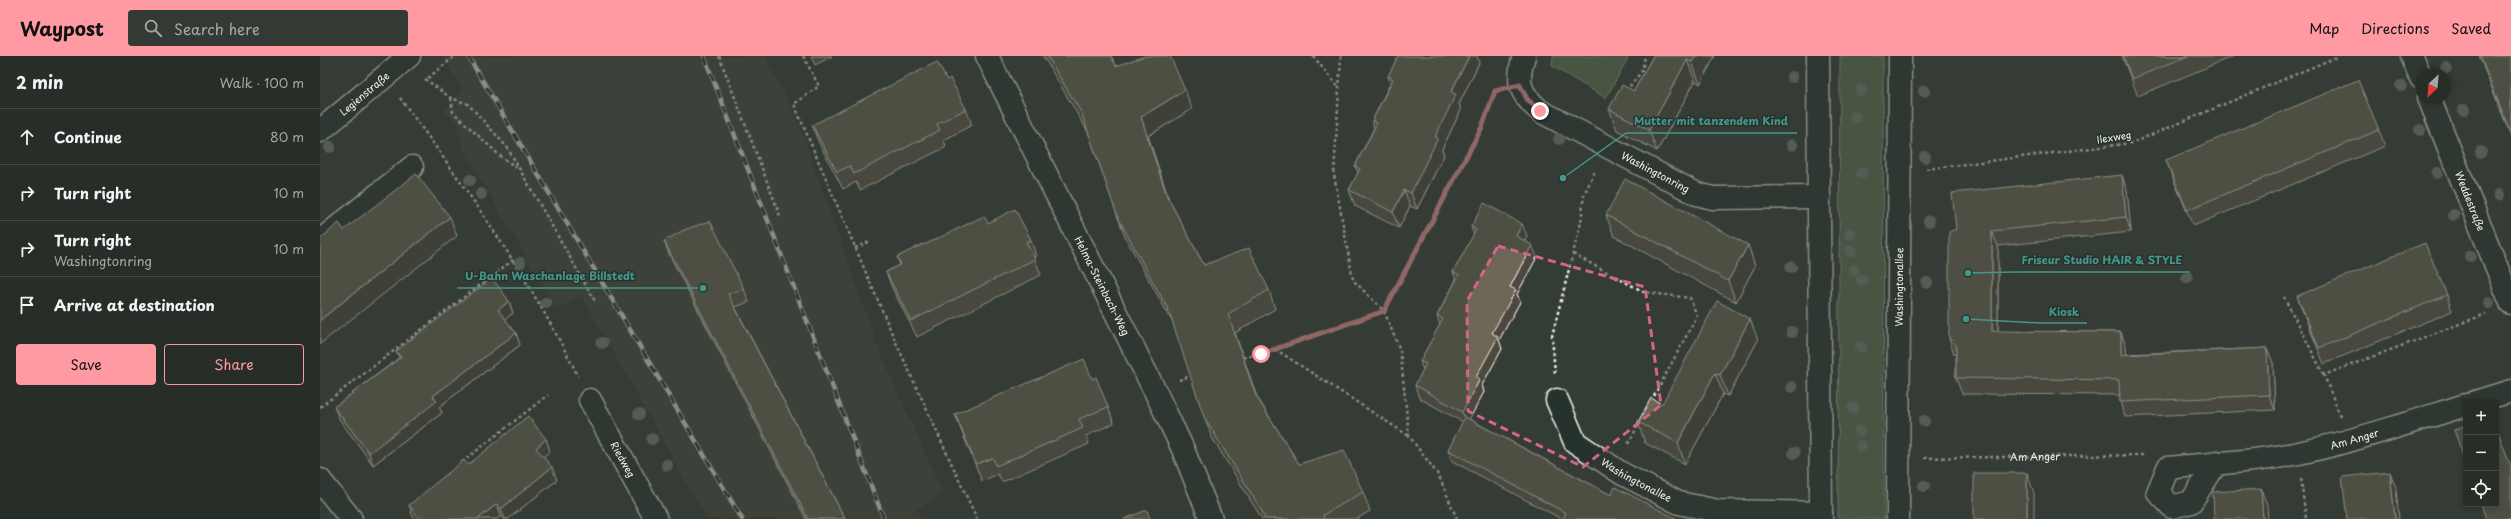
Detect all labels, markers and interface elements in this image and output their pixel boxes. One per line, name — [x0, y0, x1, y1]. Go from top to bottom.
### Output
search box — [128, 10, 408, 46]
text: Waypost — [20, 14, 104, 42]
icon: search — [142, 17, 164, 39]
text: Search here — [174, 17, 260, 40]
text: Map — [2309, 18, 2339, 39]
text: Directions — [2361, 18, 2429, 39]
text: Saved — [2451, 18, 2491, 39]
street label: Legienstraße — [336, 68, 392, 119]
north arrow — [2415, 68, 2451, 104]
text: 2 min — [16, 69, 63, 95]
text: Walk · 100 m — [220, 73, 304, 92]
route end — [1531, 102, 1549, 120]
callout: Mutter mit tanzendem Kind — [1626, 110, 1797, 133]
text: Mutter mit tanzendem Kind — [1634, 112, 1789, 129]
text: Continue — [54, 125, 122, 148]
icon: ahead — [16, 126, 38, 148]
street label: Ilexweg — [2095, 126, 2132, 147]
text: 80 m — [270, 127, 304, 146]
street label: Washingtonring — [1619, 147, 1693, 196]
street label: Weddestraße — [2452, 169, 2489, 233]
text: Turn right — [54, 181, 131, 204]
icon: right — [16, 182, 38, 204]
text: 10 m — [274, 183, 304, 202]
text: Turn right — [54, 228, 131, 251]
street label: Helma-Steinbach-Weg — [1071, 233, 1134, 338]
icon: right — [16, 238, 38, 260]
text: 10 m — [274, 239, 304, 258]
street label: Washingtonallee — [1891, 247, 1906, 326]
callout: Friseur Studio HAIR & STYLE — [2014, 249, 2190, 272]
text: Washingtonring — [54, 251, 152, 270]
text: Friseur Studio HAIR & STYLE — [2022, 251, 2183, 268]
callout: U-Bahn Waschanlage Billstedt — [457, 265, 643, 288]
text: U-Bahn Waschanlage Billstedt — [465, 267, 635, 284]
text: Arrive at destination — [54, 293, 215, 316]
icon: arrive — [16, 294, 38, 316]
callout: Kiosk — [2041, 300, 2087, 323]
text: Kiosk — [2049, 303, 2080, 320]
button: Save — [16, 344, 156, 385]
button: Share — [164, 344, 304, 385]
route start — [1252, 345, 1270, 363]
map controls — [2463, 399, 2499, 507]
button: + — [2463, 399, 2499, 435]
street label: Am Anger — [2328, 424, 2381, 452]
button: − — [2463, 435, 2499, 471]
street label: Riedweg — [607, 439, 639, 480]
street label: Am Anger — [2010, 448, 2060, 464]
street label: Washingtonallee — [1598, 454, 1675, 505]
button: locate — [2463, 471, 2499, 507]

